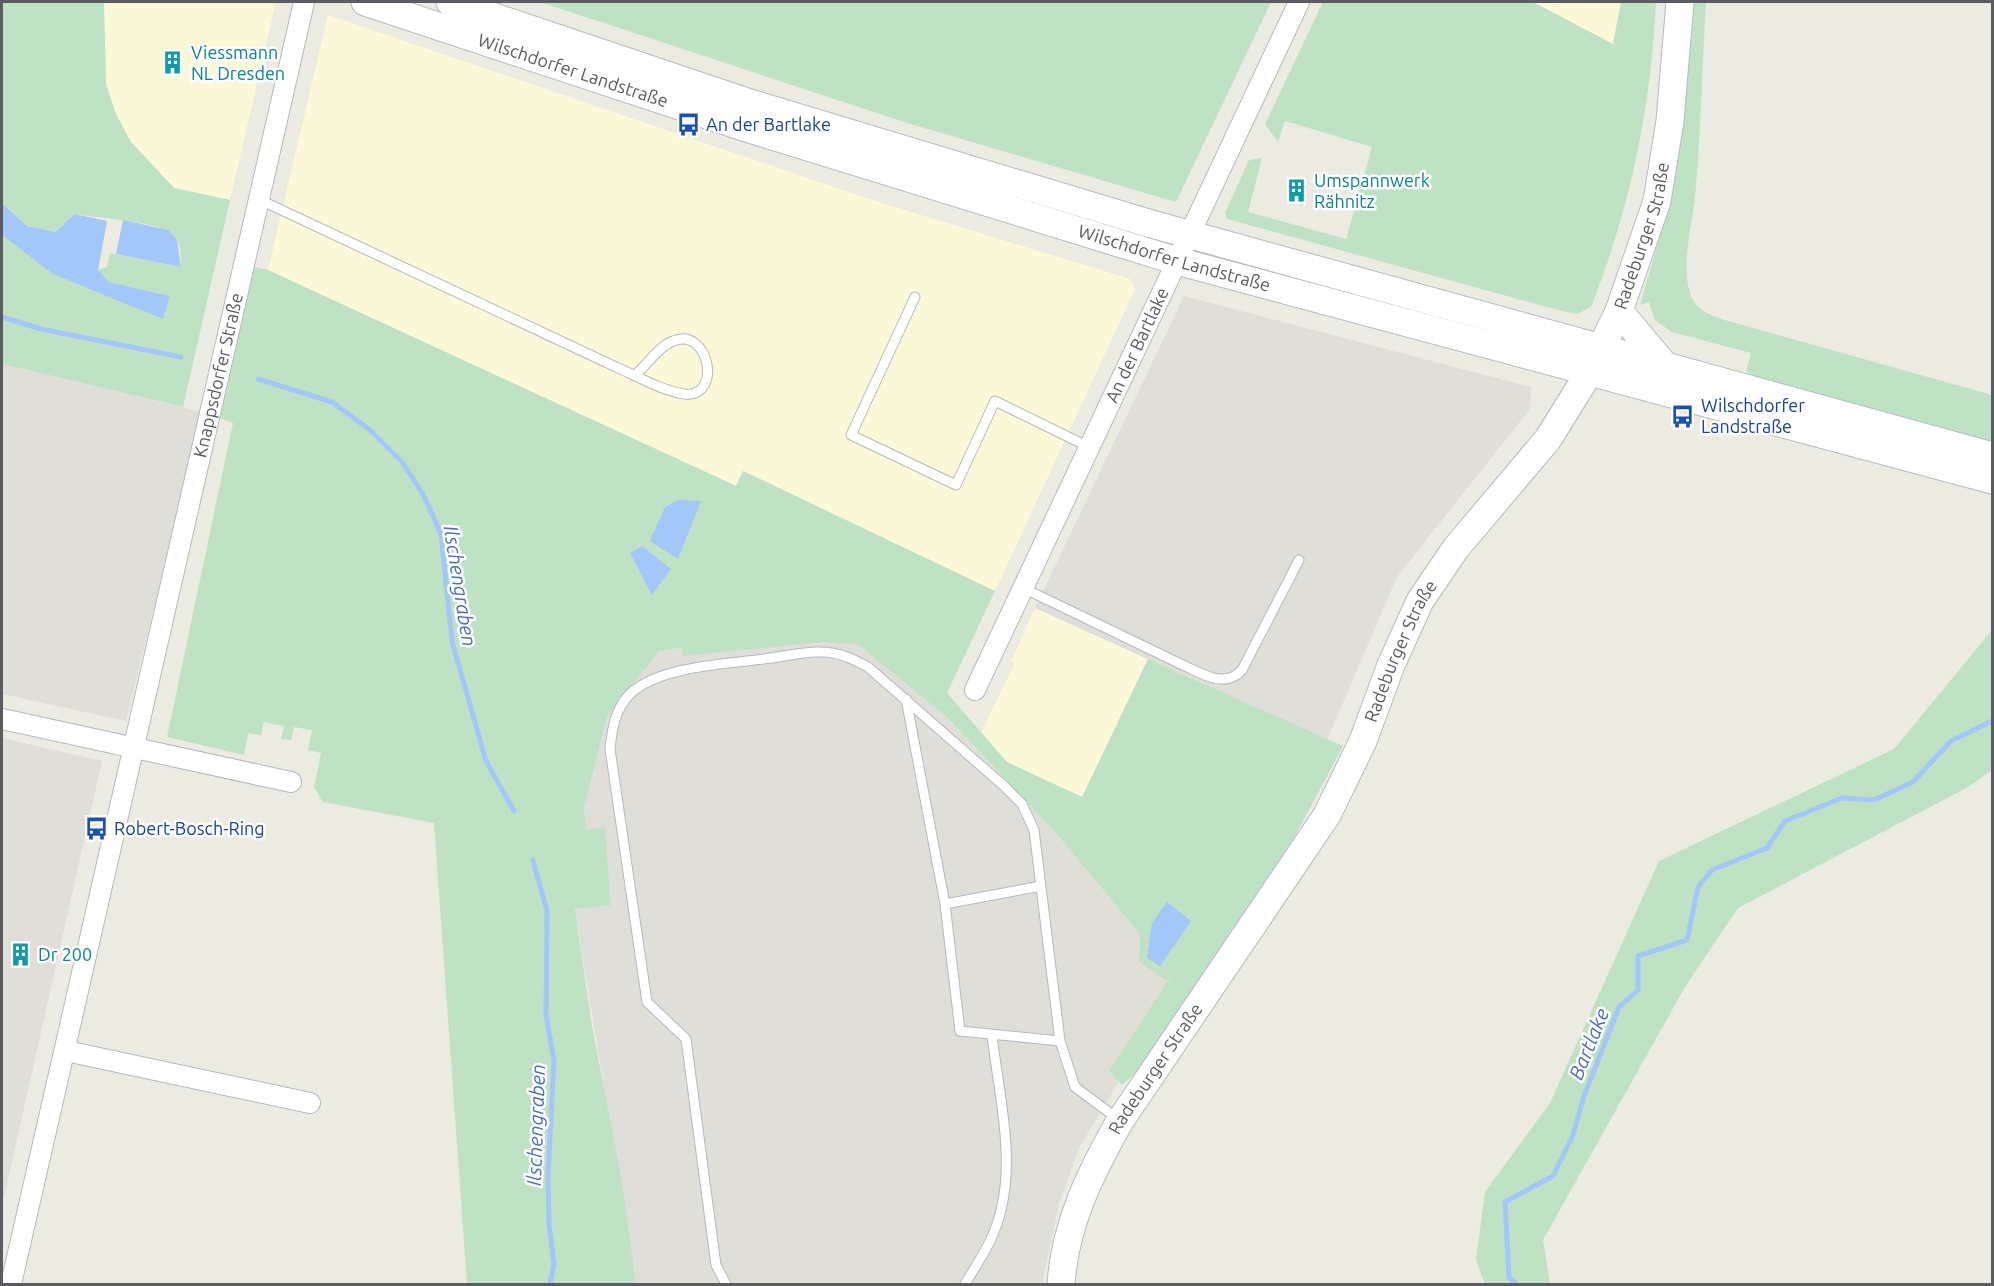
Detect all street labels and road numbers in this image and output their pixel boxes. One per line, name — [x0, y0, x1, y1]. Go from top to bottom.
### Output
street label: Wilschdorfer Landstraße — [476, 29, 671, 111]
street label: Radeburger Straße — [1609, 161, 1672, 312]
street label: Wilschdorfer Landstraße — [1076, 220, 1273, 295]
street label: An der Bartlake — [1101, 284, 1172, 406]
street label: Knappsdorfer Straße — [189, 291, 246, 460]
street label: Radeburger Straße — [1360, 576, 1440, 725]
street label: Radeburger Straße — [1104, 999, 1206, 1137]

